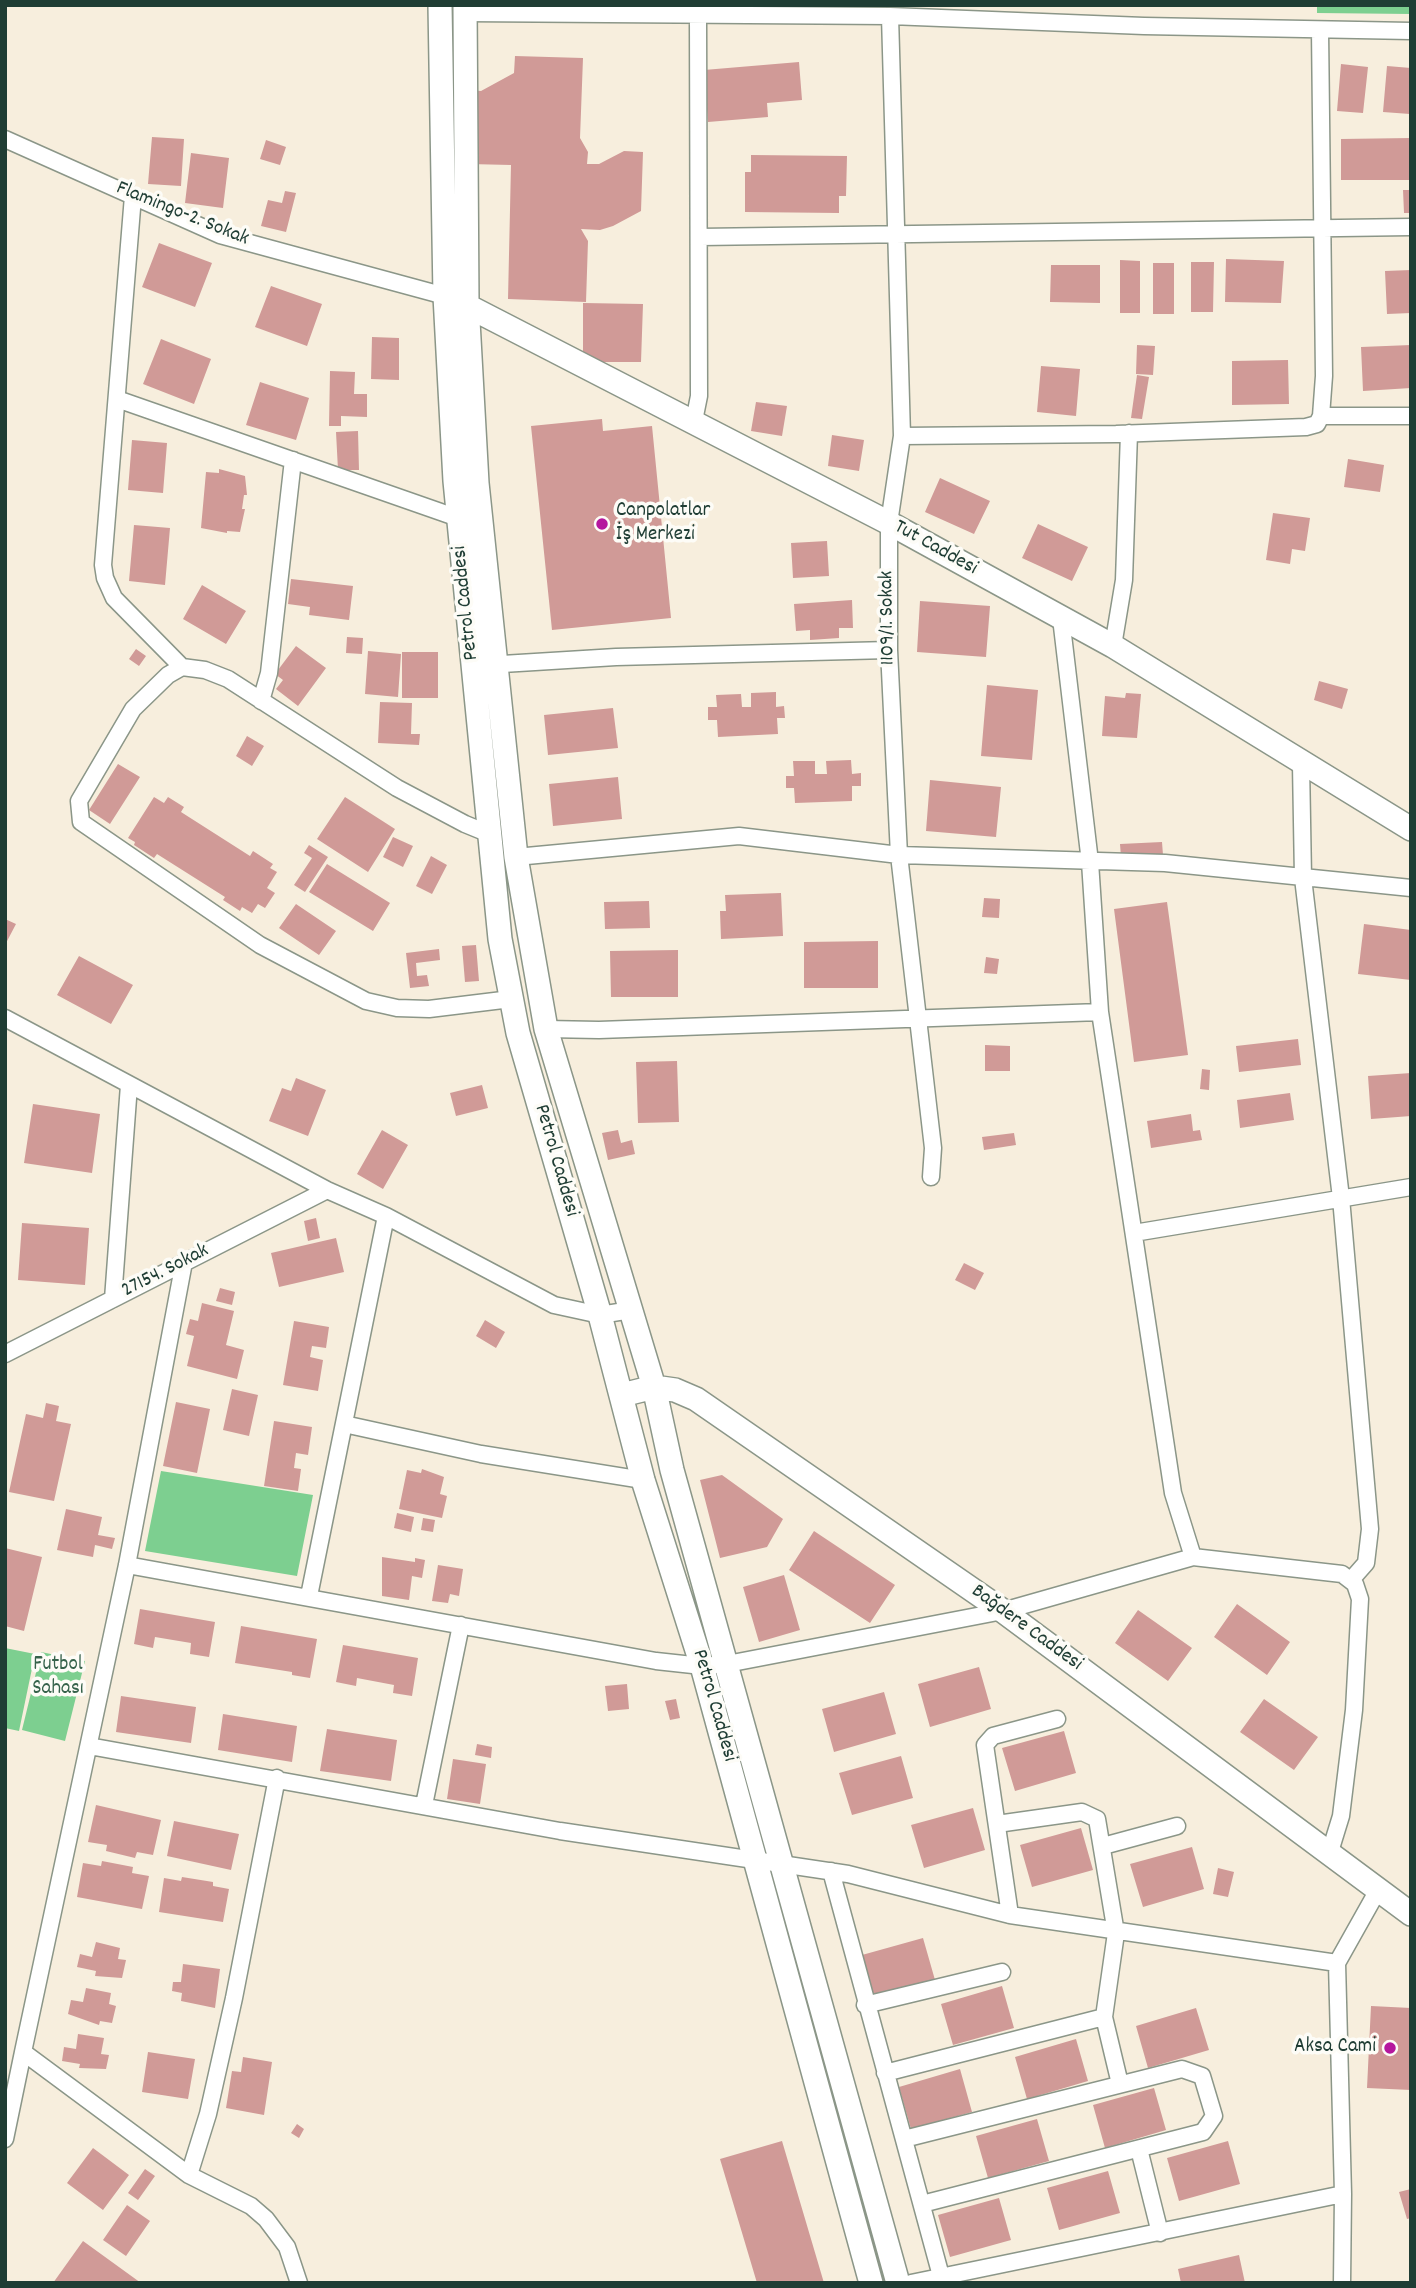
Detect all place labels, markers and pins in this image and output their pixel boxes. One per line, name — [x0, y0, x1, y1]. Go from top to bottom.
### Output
place label: Canpolatlar İş Merkezi — [616, 499, 710, 549]
marker: Canpolatlar İş Merkezi — [594, 516, 610, 532]
place label: Aksa Cami — [1294, 2035, 1376, 2061]
marker: Aksa Cami — [1382, 2040, 1398, 2056]

